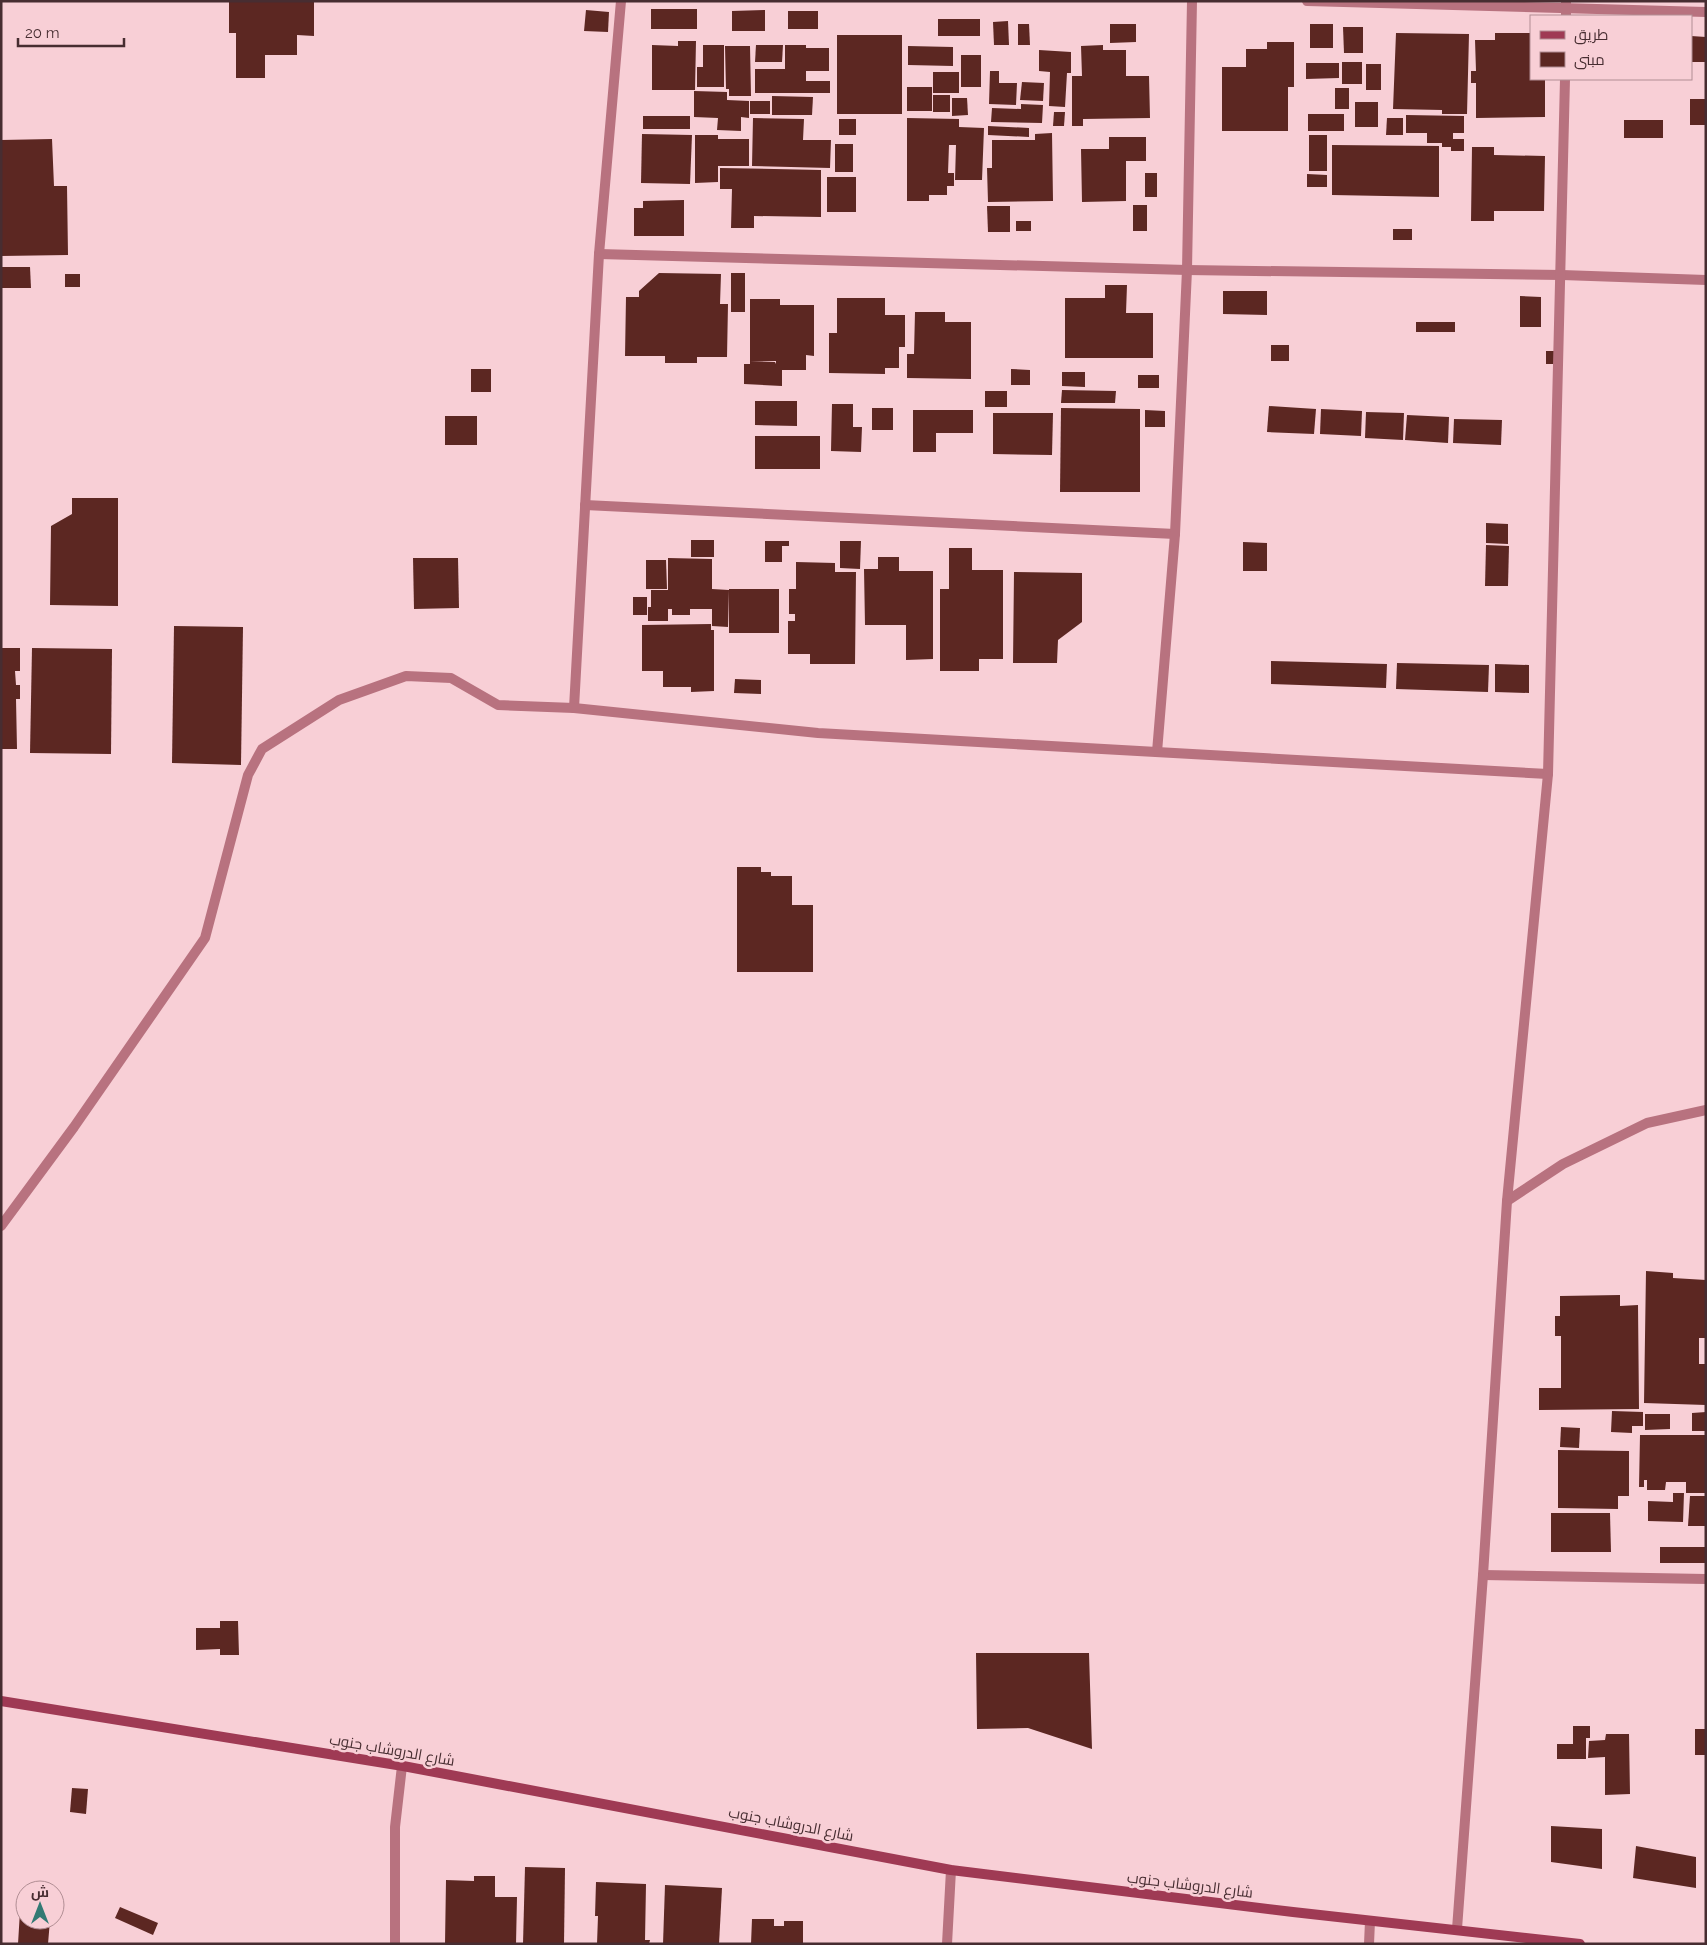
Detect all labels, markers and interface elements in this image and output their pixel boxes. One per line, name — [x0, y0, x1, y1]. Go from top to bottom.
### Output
scale bar — [18, 15, 124, 47]
legend — [1530, 15, 1692, 80]
text: 20 m — [25, 24, 60, 42]
text: طريق — [1574, 26, 1608, 45]
text: مبنى — [1574, 51, 1605, 70]
street label: شارع الدروشاب جنوب — [328, 1730, 456, 1772]
street label: شارع الدروشاب جنوب — [727, 1803, 855, 1847]
street label: شارع الدروشاب جنوب — [1126, 1868, 1254, 1904]
north arrow — [15, 1880, 65, 1930]
text: ش — [31, 1884, 49, 1901]

